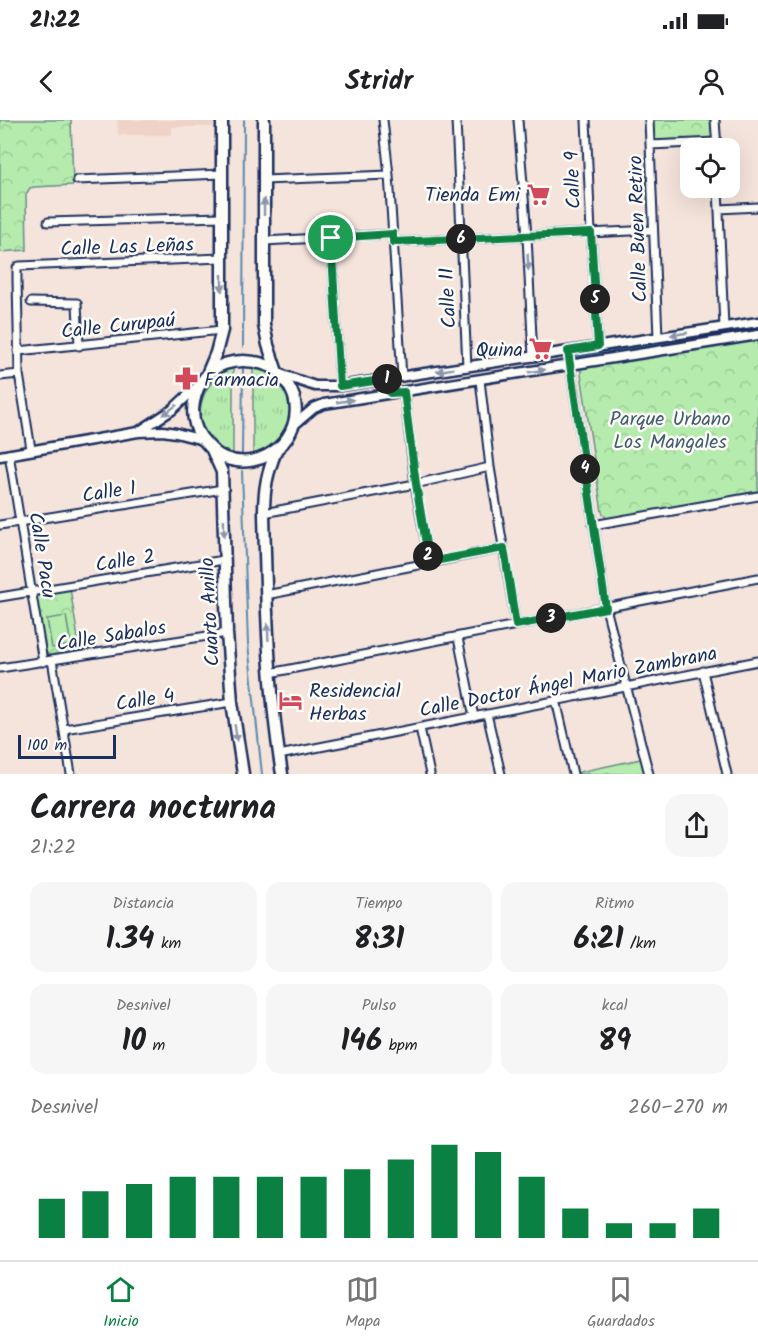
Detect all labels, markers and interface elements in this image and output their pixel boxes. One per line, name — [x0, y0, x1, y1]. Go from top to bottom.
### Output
text: 21:22 — [30, 4, 81, 39]
text: Stridr — [345, 60, 413, 103]
icon: back — [30, 65, 63, 98]
icon: person — [695, 65, 728, 98]
map controls — [680, 138, 740, 198]
button: locate — [680, 138, 740, 198]
street label: Calle 9 — [557, 150, 591, 209]
street label: Calle Buen Retiro — [620, 155, 658, 303]
place label: Tienda Emi — [425, 180, 521, 212]
supermarket icon: Tienda Emi — [525, 181, 551, 207]
one-way arrow — [259, 198, 269, 217]
pin — [305, 212, 356, 263]
icon: arrive — [314, 221, 347, 254]
pin: 6 — [446, 224, 476, 254]
text: 6 — [457, 226, 465, 251]
street label: Calle Las Leñas — [60, 230, 195, 266]
one-way arrow — [523, 253, 533, 272]
street label: Calle 11 — [431, 267, 467, 329]
one-way arrow — [217, 274, 227, 293]
pin: 5 — [580, 284, 610, 314]
text: 5 — [591, 286, 599, 311]
street label: Calle Curupaú — [60, 305, 177, 349]
one-way arrow — [670, 329, 689, 338]
place label: Quina — [476, 335, 523, 367]
supermarket icon: Quina — [528, 336, 554, 362]
pin: 1 — [372, 364, 402, 394]
place label: Farmacia — [204, 365, 279, 397]
pharmacy icon: Farmacia — [173, 366, 199, 392]
text: 1 — [385, 366, 389, 391]
one-way arrow — [436, 366, 455, 375]
one-way arrow — [528, 366, 547, 375]
one-way arrow — [335, 396, 354, 405]
one-way arrow — [163, 404, 179, 416]
park label: Parque Urbano Los Mangales — [609, 404, 731, 459]
pin: 4 — [570, 454, 600, 484]
text: 4 — [581, 456, 589, 481]
street label: Calle 1 — [80, 473, 139, 513]
street label: Calle Pacu — [18, 510, 64, 601]
one-way arrow — [219, 518, 228, 537]
street label: Calle 2 — [93, 541, 157, 582]
pin: 2 — [413, 541, 443, 571]
text: 2 — [423, 543, 433, 568]
street label: Cuarto Anillo — [192, 557, 230, 667]
pin: 3 — [536, 603, 566, 633]
text: 3 — [547, 605, 555, 630]
street label: Calle Sabalos — [54, 612, 169, 661]
one-way arrow — [264, 623, 273, 642]
street label: Calle Doctor Ángel Mario Zambrana — [417, 638, 720, 728]
place label: Residencial Herbas — [309, 676, 401, 731]
street label: Calle 4 — [114, 681, 177, 721]
hotel icon: Residencial Herbas — [278, 688, 304, 714]
one-way arrow — [232, 724, 241, 743]
scale bar — [18, 732, 116, 760]
text: 100 m — [27, 733, 67, 758]
text: Carrera nocturna — [30, 783, 276, 836]
button: share — [665, 794, 728, 857]
text: 21:22 — [30, 832, 76, 864]
text: Distancia — [113, 891, 174, 916]
text: Tiempo — [355, 891, 403, 916]
text: Ritmo — [595, 891, 634, 916]
text: 1.34 — [106, 916, 154, 964]
text: 8:31 — [354, 916, 404, 964]
text: 6:21 — [573, 916, 624, 964]
text: km — [154, 931, 181, 956]
text: /km — [624, 931, 656, 956]
text: Desnivel — [116, 993, 171, 1018]
text: Pulso — [362, 993, 396, 1018]
text: kcal — [602, 993, 628, 1018]
text: 10 — [122, 1018, 146, 1066]
text: 146 — [341, 1018, 382, 1066]
text: 89 — [598, 1018, 631, 1066]
text: m — [146, 1033, 165, 1058]
text: bpm — [382, 1033, 417, 1058]
text: Desnivel — [30, 1092, 98, 1124]
text: 260–270 m — [628, 1092, 728, 1124]
tab: Inicio — [103, 1273, 139, 1334]
tab: Mapa — [345, 1273, 380, 1334]
tab: Guardados — [587, 1273, 655, 1334]

